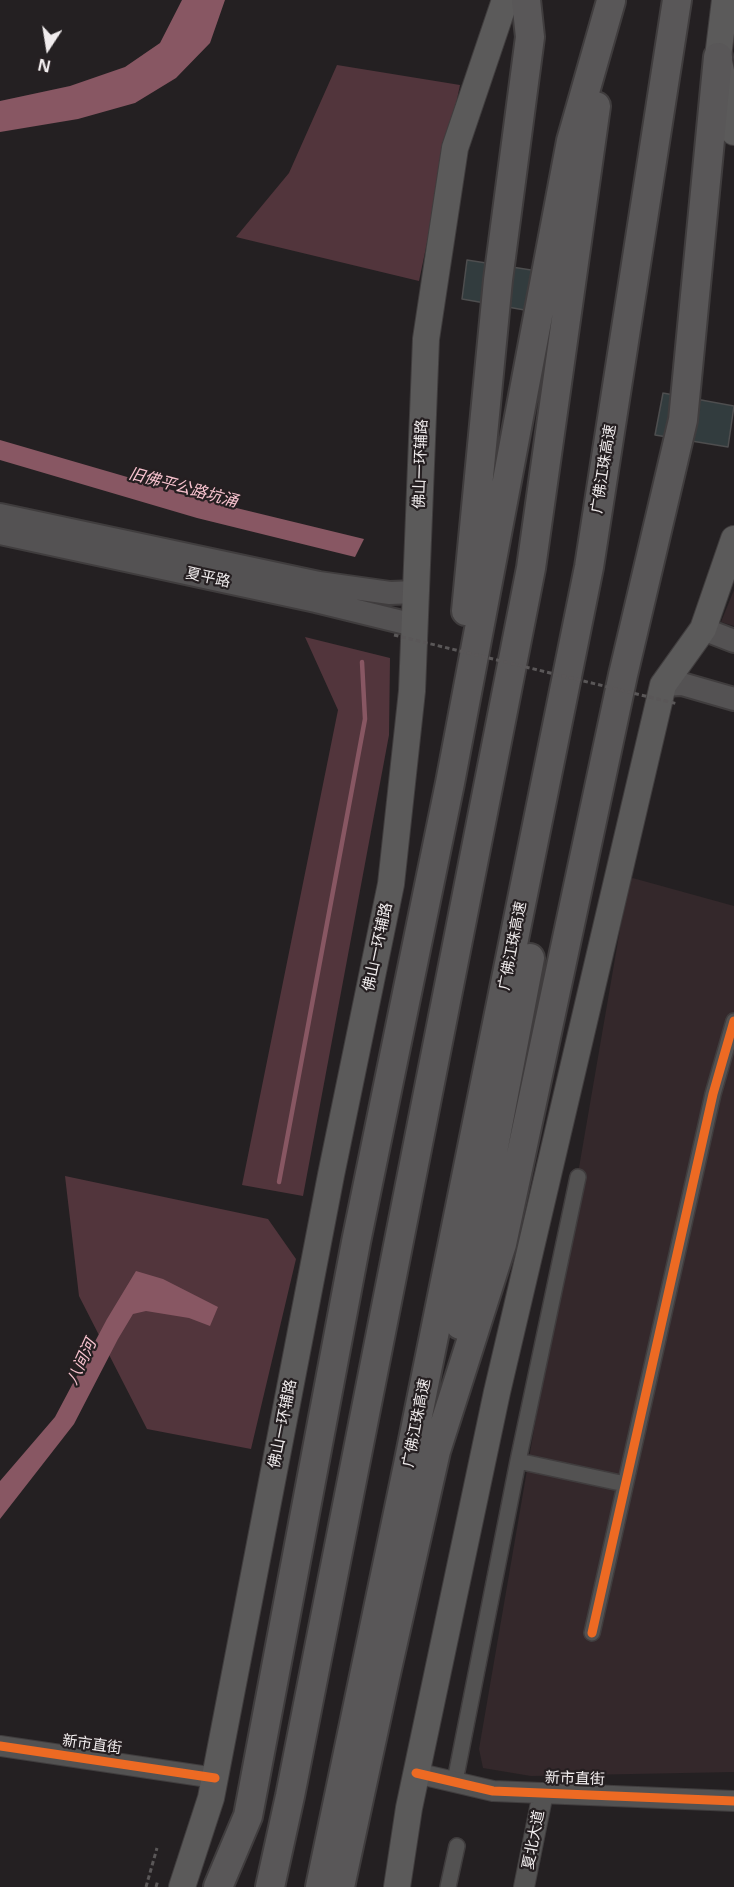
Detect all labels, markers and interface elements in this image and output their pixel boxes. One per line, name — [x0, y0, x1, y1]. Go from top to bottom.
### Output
north arrow — [18, 18, 78, 78]
text: N — [36, 53, 53, 78]
street label: 佛山一环辅路 — [410, 419, 432, 509]
street label: 广佛江珠高速 — [588, 423, 620, 515]
water label: 旧佛平公路坑涌 — [126, 464, 240, 512]
street label: 夏平路 — [184, 565, 232, 591]
street label: 广佛江珠高速 — [496, 900, 530, 992]
street label: 佛山一环辅路 — [360, 901, 396, 993]
water label: 八间河 — [63, 1336, 101, 1388]
street label: 广佛江珠高速 — [400, 1377, 434, 1469]
street label: 佛山一环辅路 — [266, 1378, 300, 1470]
street label: 新市直街 — [61, 1732, 123, 1758]
street label: 新市直街 — [545, 1769, 605, 1789]
street label: 夏北大道 — [519, 1809, 549, 1871]

